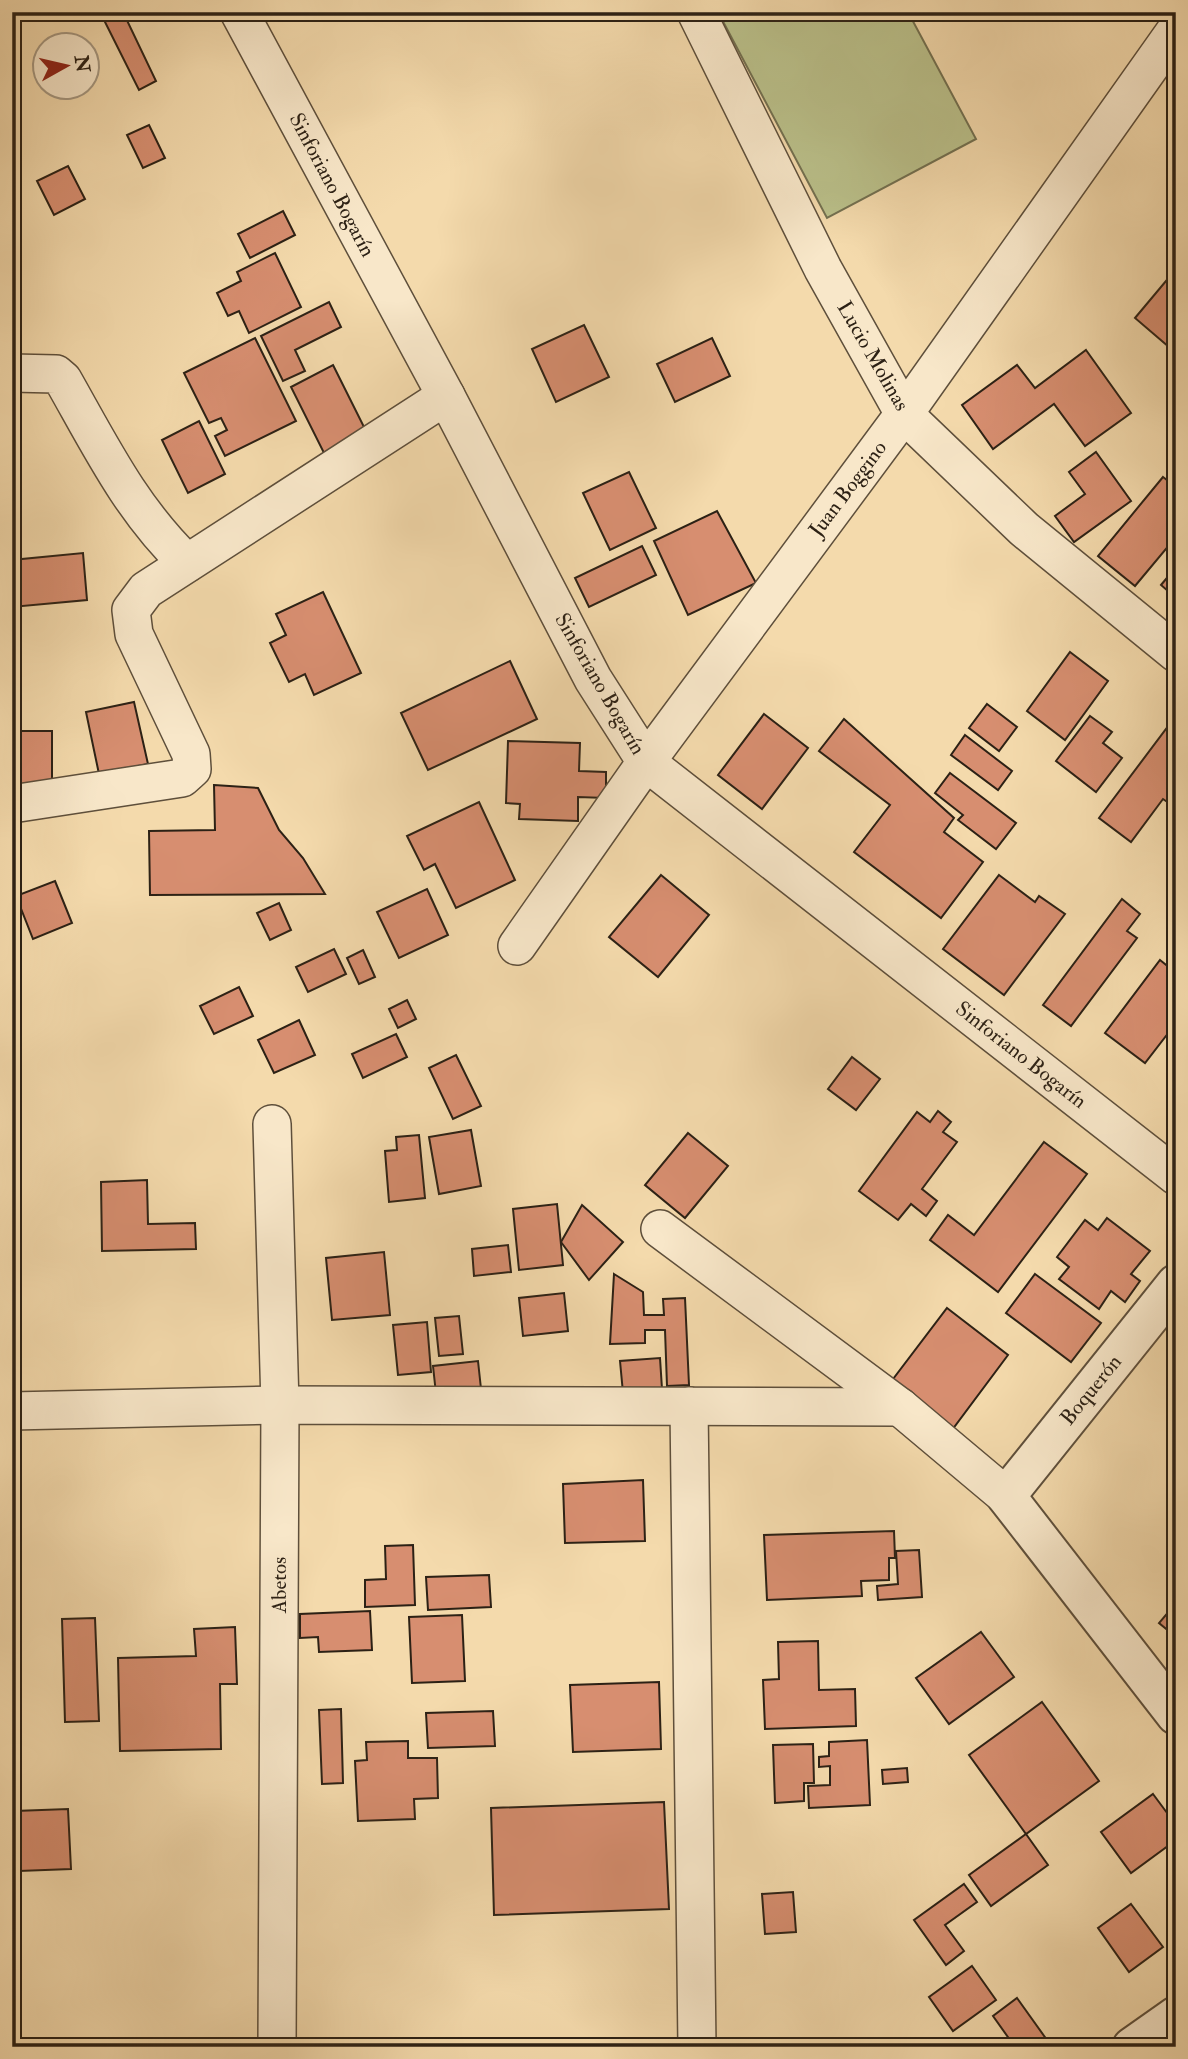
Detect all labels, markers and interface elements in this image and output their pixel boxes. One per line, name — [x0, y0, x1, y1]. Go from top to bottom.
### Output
north arrow — [32, 32, 102, 102]
text: N — [69, 53, 95, 75]
street label: Sinforiano Bogarín — [283, 108, 381, 262]
street label: Lucio Molinas — [831, 296, 915, 416]
street label: Juan Boggino — [802, 435, 893, 543]
street label: Sinforiano Bogarín — [549, 608, 652, 760]
street label: Sinforiano Bogarín — [950, 995, 1092, 1115]
street label: Boquerón — [1054, 1349, 1128, 1431]
street label: Abetos — [266, 1557, 293, 1614]

